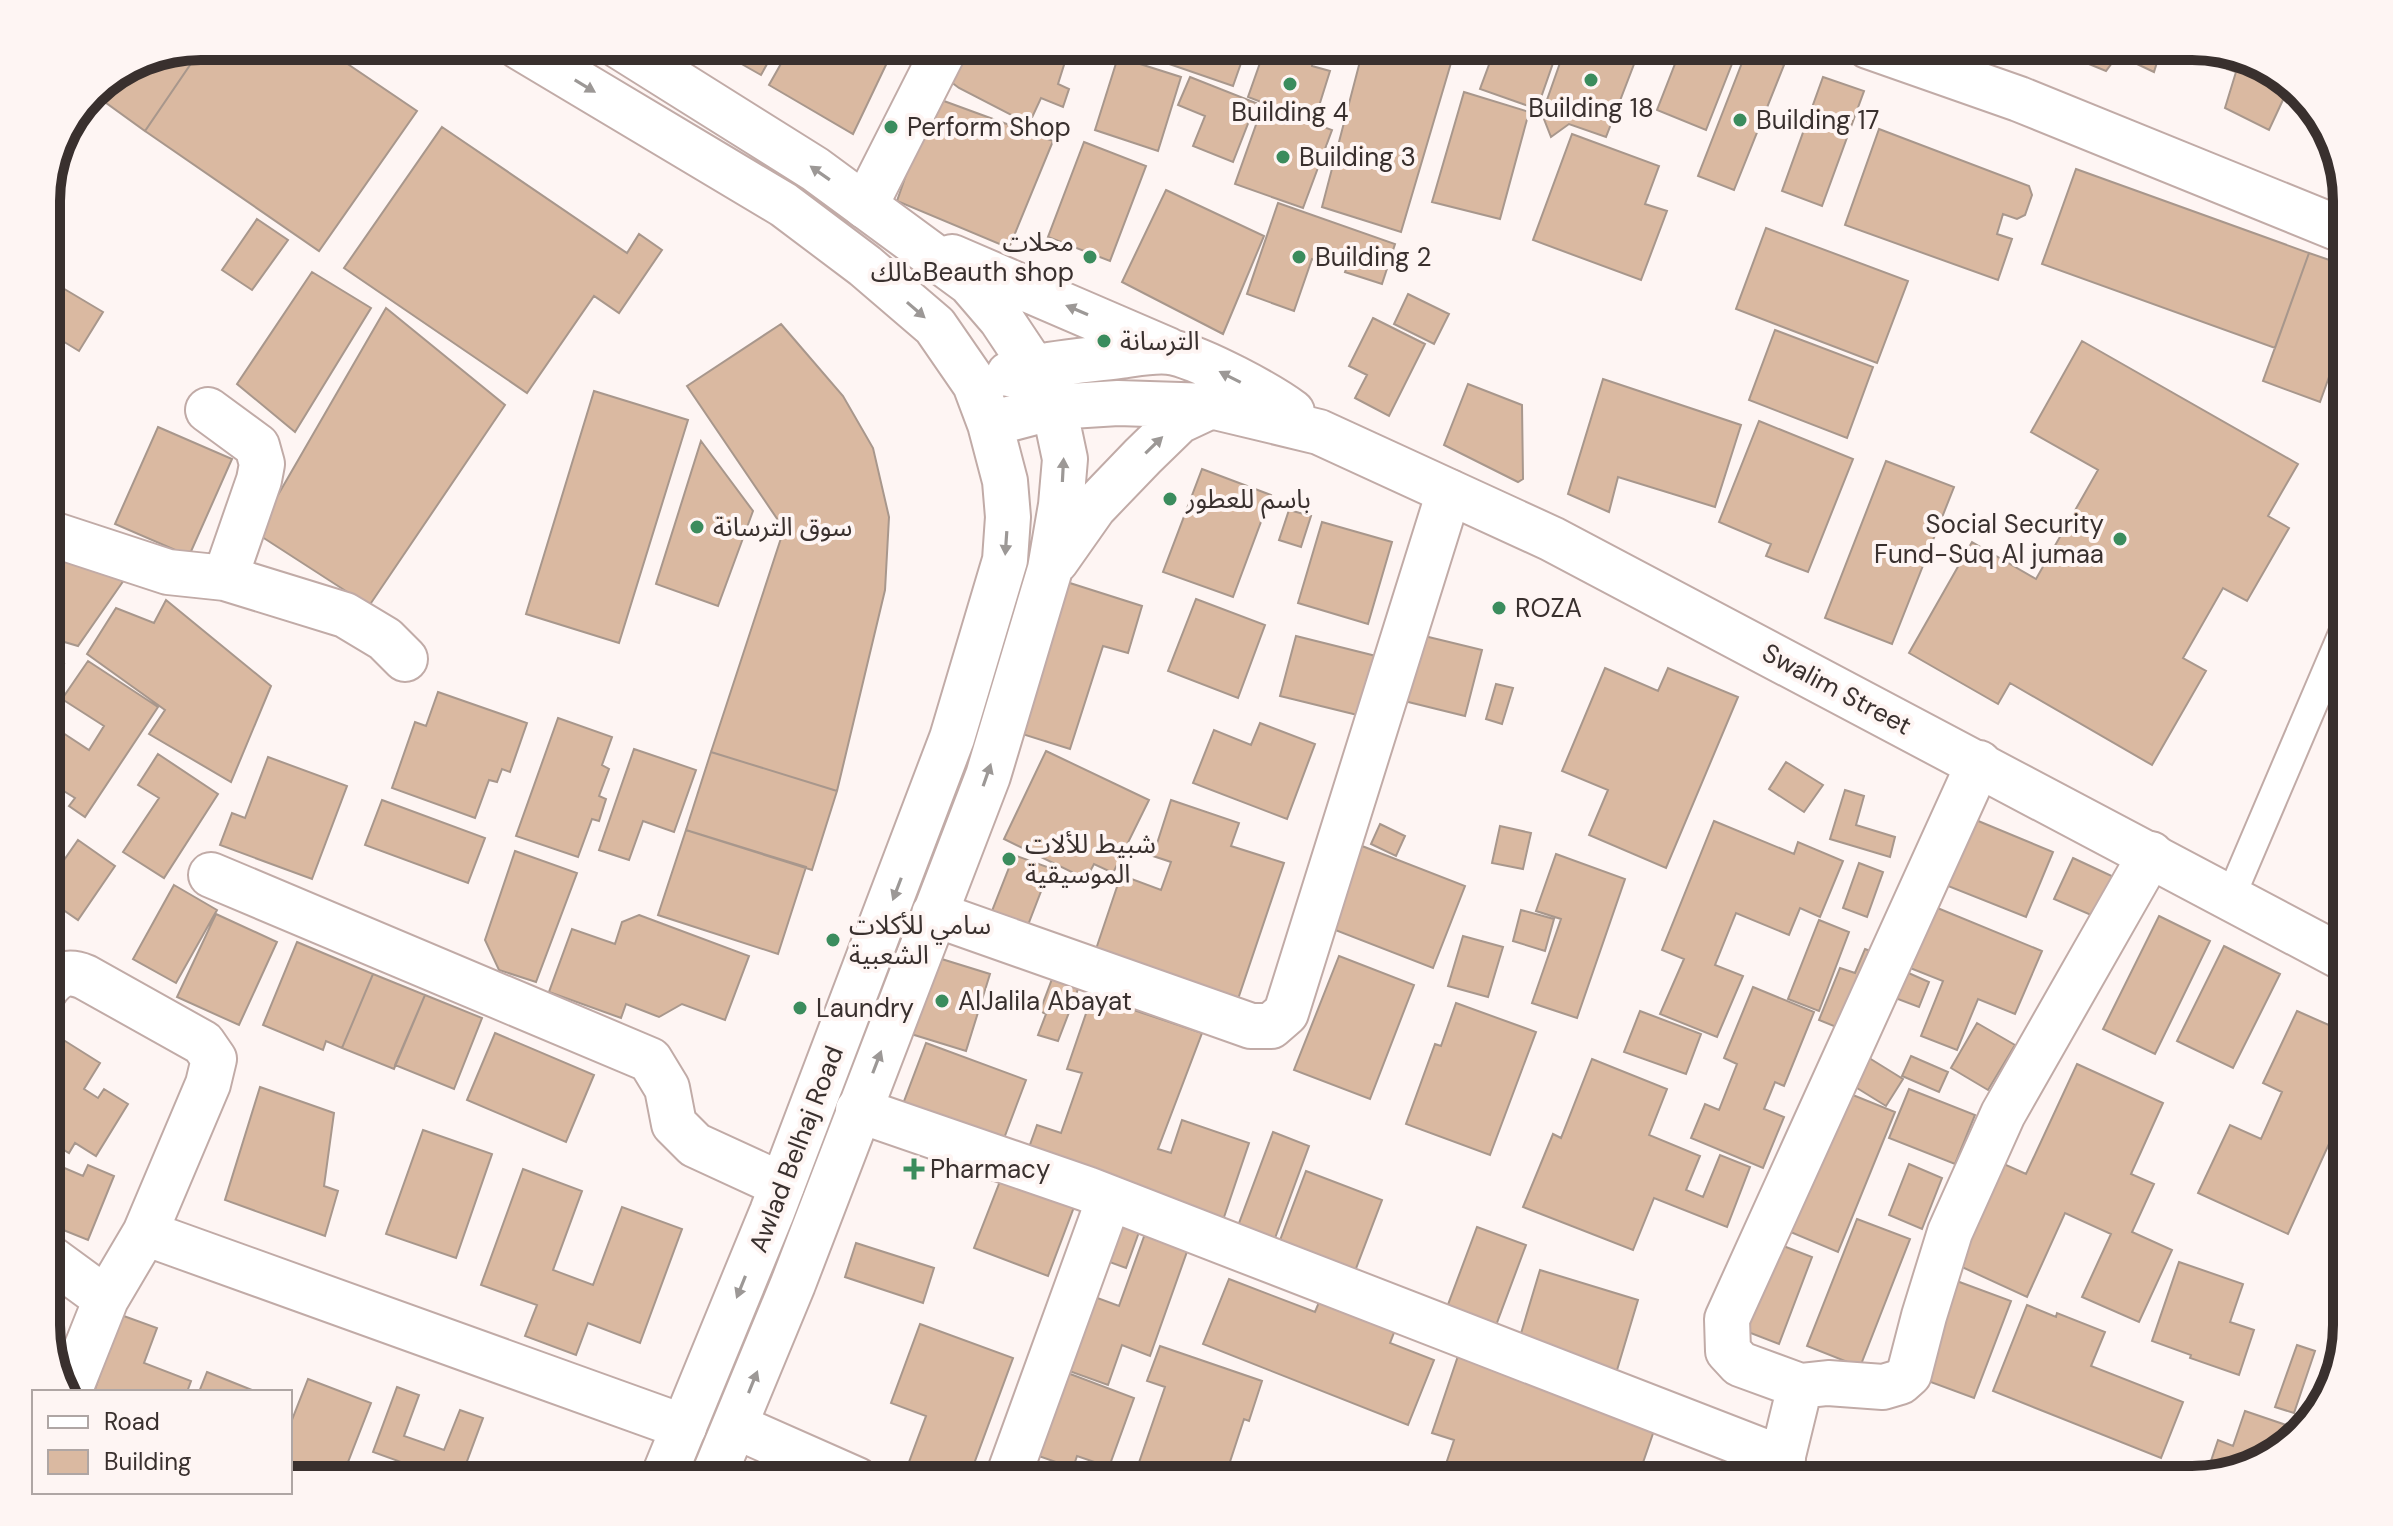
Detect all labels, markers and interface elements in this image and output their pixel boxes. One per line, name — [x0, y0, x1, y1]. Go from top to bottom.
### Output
marker: Building 18 — [1582, 71, 1600, 89]
marker: Building 4 — [1281, 75, 1299, 93]
one-way arrow — [574, 79, 596, 93]
place label: Building 18 — [1528, 91, 1654, 125]
place label: Building 4 — [1231, 95, 1349, 129]
place label: Building 17 — [1756, 103, 1880, 137]
place label: Perform Shop — [907, 110, 1071, 144]
marker: Building 17 — [1731, 111, 1749, 129]
marker: Perform Shop — [882, 118, 900, 136]
place label: Building 3 — [1299, 140, 1416, 174]
marker: Building 3 — [1274, 148, 1292, 166]
one-way arrow — [810, 166, 831, 181]
place label: محلات مالكBeauth shop — [871, 225, 1074, 289]
place label: Building 2 — [1315, 240, 1431, 274]
marker: محلات مالكBeauth shop — [1081, 248, 1099, 266]
marker: Building 2 — [1290, 248, 1308, 266]
one-way arrow — [906, 300, 925, 318]
one-way arrow — [1065, 304, 1089, 317]
place label: الترسانة — [1120, 324, 1200, 358]
marker: الترسانة — [1095, 332, 1113, 350]
one-way arrow — [1218, 370, 1241, 383]
one-way arrow — [1144, 437, 1163, 455]
one-way arrow — [1057, 457, 1070, 482]
place label: باسم للعطور — [1185, 482, 1311, 519]
marker: باسم للعطور — [1161, 490, 1179, 508]
place label: Social Security Fund-Suq Al jumaa — [1874, 507, 2104, 571]
place label: سوق الترسانة — [713, 510, 852, 544]
marker: سوق الترسانة — [688, 518, 706, 536]
marker: Social Security Fund-Suq Al jumaa — [2111, 530, 2129, 548]
one-way arrow — [999, 531, 1012, 556]
place label: ROZA — [1515, 591, 1582, 625]
marker: ROZA — [1490, 599, 1508, 617]
street label: Swalim Street — [1756, 635, 1918, 743]
one-way arrow — [982, 763, 994, 787]
place label: شبيط للألات الموسيقية — [1025, 827, 1156, 891]
marker: شبيط للألات الموسيقية — [1000, 850, 1018, 868]
one-way arrow — [890, 877, 903, 901]
place label: سامي للأكلات الشعبية — [849, 908, 991, 972]
marker: سامي للأكلات الشعبية — [824, 931, 842, 949]
place label: AlJalila Abayat — [958, 984, 1132, 1018]
place label: Laundry — [816, 991, 914, 1025]
marker: AlJalila Abayat — [933, 992, 951, 1010]
marker: Laundry — [791, 999, 809, 1017]
street label: Awlad Belhaj Road — [741, 1041, 851, 1257]
one-way arrow — [871, 1050, 884, 1074]
place label: Pharmacy — [930, 1152, 1050, 1186]
marker: Pharmacy — [905, 1160, 923, 1178]
one-way arrow — [734, 1275, 747, 1299]
one-way arrow — [747, 1370, 760, 1394]
legend — [32, 1390, 292, 1494]
text: Road — [104, 1406, 160, 1437]
text: Building — [104, 1446, 191, 1477]

